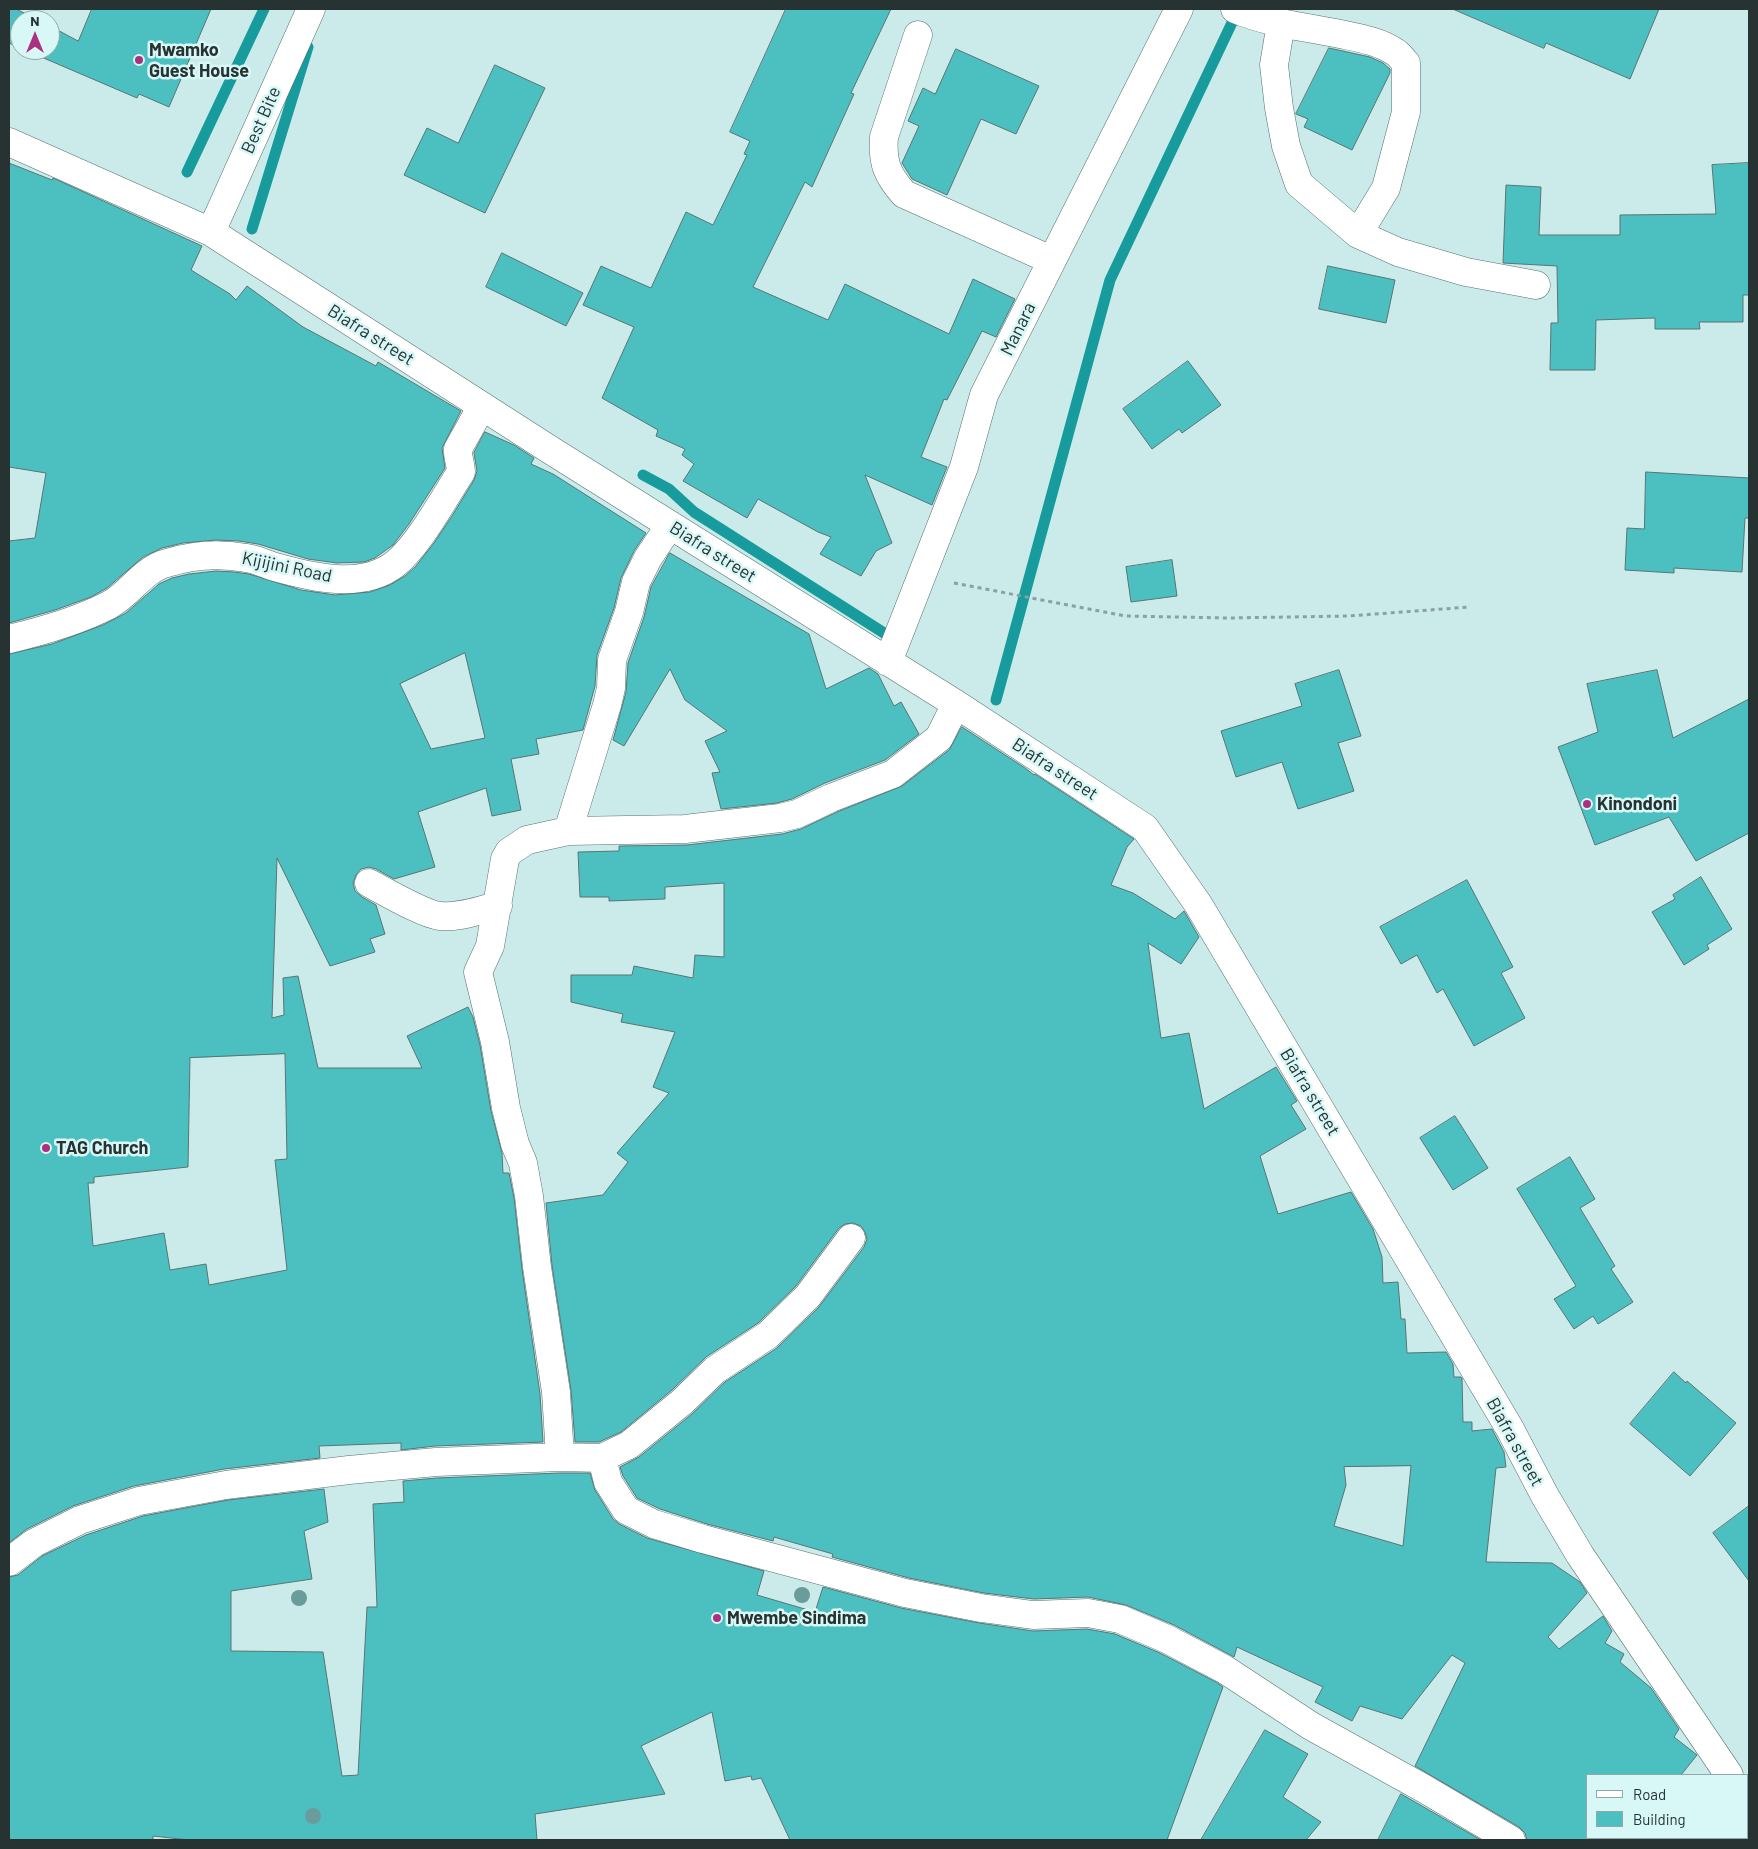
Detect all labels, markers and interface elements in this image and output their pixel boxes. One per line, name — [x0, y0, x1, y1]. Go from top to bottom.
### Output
north arrow — [10, 10, 60, 60]
text: N — [30, 12, 40, 29]
place label: Mwamko Guest House — [149, 39, 249, 82]
marker: Mwamko Guest House — [133, 54, 145, 66]
street label: Best Bite — [237, 83, 285, 157]
street label: Manara — [996, 299, 1040, 359]
street label: Biafra street — [324, 300, 418, 370]
street label: Biafra street — [666, 517, 760, 587]
street label: Kijijini Road — [240, 547, 334, 587]
street label: Biafra street — [1008, 733, 1102, 805]
place label: Kinondoni — [1597, 793, 1677, 815]
marker: Kinondoni — [1581, 798, 1593, 810]
street label: Biafra street — [1276, 1044, 1344, 1140]
place label: TAG Church — [56, 1137, 148, 1159]
marker: TAG Church — [40, 1142, 52, 1154]
street label: Biafra street — [1482, 1394, 1548, 1490]
place label: Mwembe Sindima — [727, 1607, 866, 1629]
marker: Mwembe Sindima — [711, 1612, 723, 1624]
legend — [1586, 1774, 1748, 1839]
text: Road — [1633, 1785, 1666, 1803]
text: Building — [1633, 1810, 1686, 1828]

